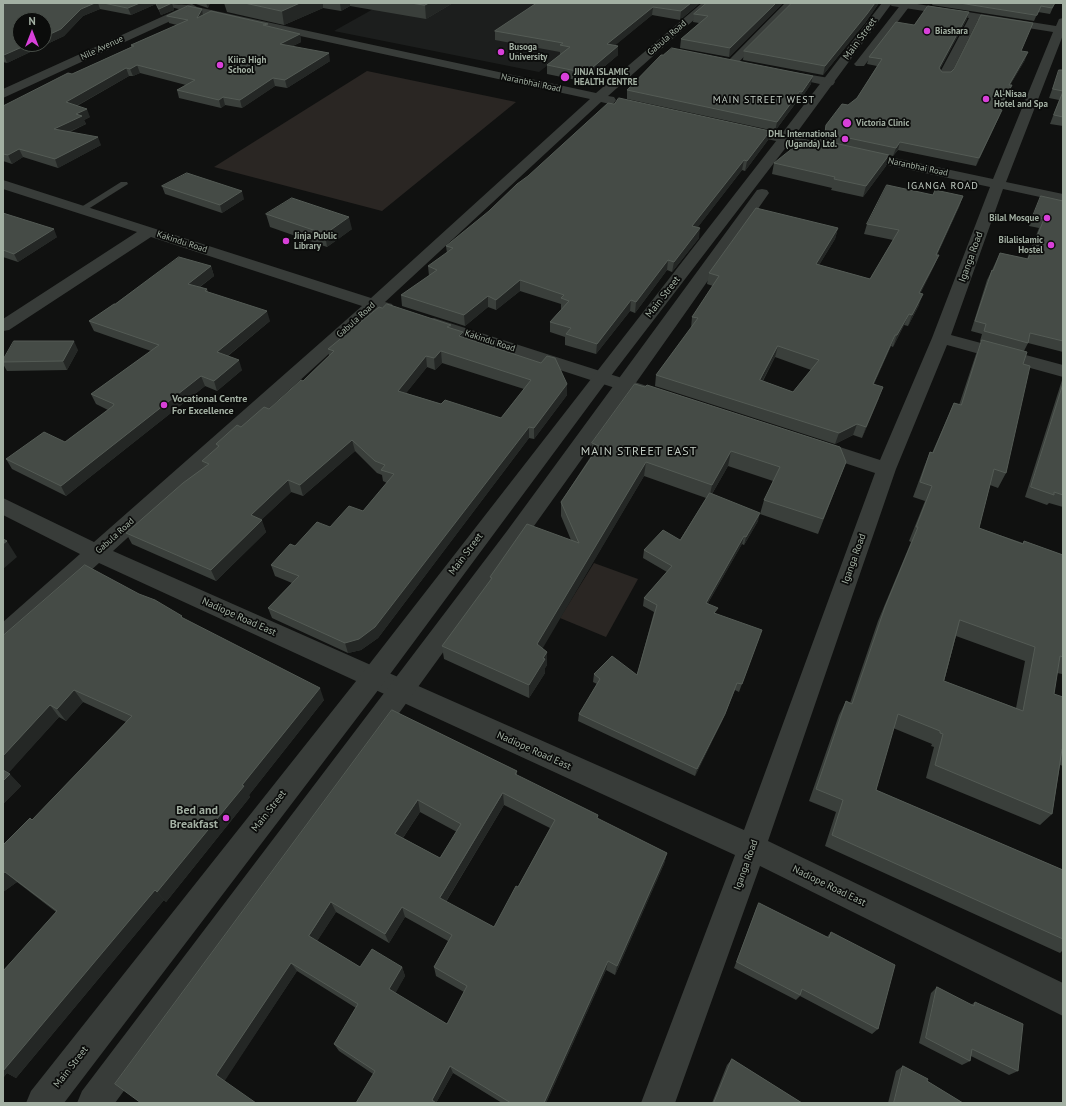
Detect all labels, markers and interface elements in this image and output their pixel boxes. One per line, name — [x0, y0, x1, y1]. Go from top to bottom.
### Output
north arrow — [12, 12, 52, 52]
text: N — [28, 14, 36, 28]
street label: Main Street — [841, 16, 879, 62]
street label: Gabula Road — [645, 18, 689, 58]
marker: Biashara — [922, 26, 932, 36]
place label: Biashara — [935, 26, 968, 36]
street label: Nile Avenue — [79, 33, 125, 63]
place label: Busoga University — [509, 42, 547, 63]
marker: Busoga University — [496, 47, 506, 57]
place label: Kiira High School — [228, 55, 266, 76]
marker: Kiira High School — [215, 60, 225, 70]
place label: JINJA ISLAMIC HEALTH CENTRE — [574, 67, 638, 88]
street label: Naranbhai Road — [500, 71, 562, 95]
marker: JINJA ISLAMIC HEALTH CENTRE — [559, 71, 571, 83]
place label: Al-Nisaa Hotel and Spa — [994, 89, 1048, 110]
district label: MAIN STREET WEST — [713, 94, 815, 106]
marker: Al-Nisaa Hotel and Spa — [981, 94, 991, 104]
marker: Victoria Clinic — [841, 117, 853, 129]
place label: Victoria Clinic — [856, 118, 909, 128]
place label: DHL International (Uganda) Ltd. — [768, 129, 837, 150]
marker: DHL International (Uganda) Ltd. — [840, 134, 850, 144]
street label: Naranbhai Road — [887, 155, 949, 179]
district label: IGANGA ROAD — [907, 180, 979, 192]
place label: Bilal Mosque — [989, 213, 1039, 223]
marker: Bilal Mosque — [1042, 213, 1052, 223]
street label: Kakindu Road — [155, 229, 209, 255]
street label: Iganga Road — [956, 230, 986, 284]
place label: Jinja Public Library — [294, 231, 337, 252]
place label: Bilalislamic Hostel — [999, 235, 1043, 256]
marker: Jinja Public Library — [281, 236, 291, 246]
marker: Bilalislamic Hostel — [1046, 240, 1056, 250]
street label: Main Street — [643, 274, 683, 320]
street label: Gabula Road — [334, 300, 378, 340]
street label: Kakindu Road — [463, 328, 517, 354]
place label: Vocational Centre For Excellence — [172, 393, 247, 416]
marker: Vocational Centre For Excellence — [159, 400, 169, 410]
district label: MAIN STREET EAST — [581, 445, 697, 459]
street label: Gabula Road — [93, 516, 137, 556]
street label: Main Street — [446, 531, 486, 577]
street label: Iganga Road — [839, 532, 869, 586]
street label: Nadiope Road East — [200, 595, 278, 639]
street label: Nadiope Road East — [495, 729, 573, 773]
street label: Main Street — [249, 788, 289, 834]
place label: Bed and Breakfast — [170, 804, 218, 832]
marker: Bed and Breakfast — [221, 813, 231, 823]
street label: Iganga Road — [731, 838, 761, 892]
street label: Nadiope Road East — [790, 863, 868, 909]
street label: Main Street — [51, 1044, 91, 1090]

